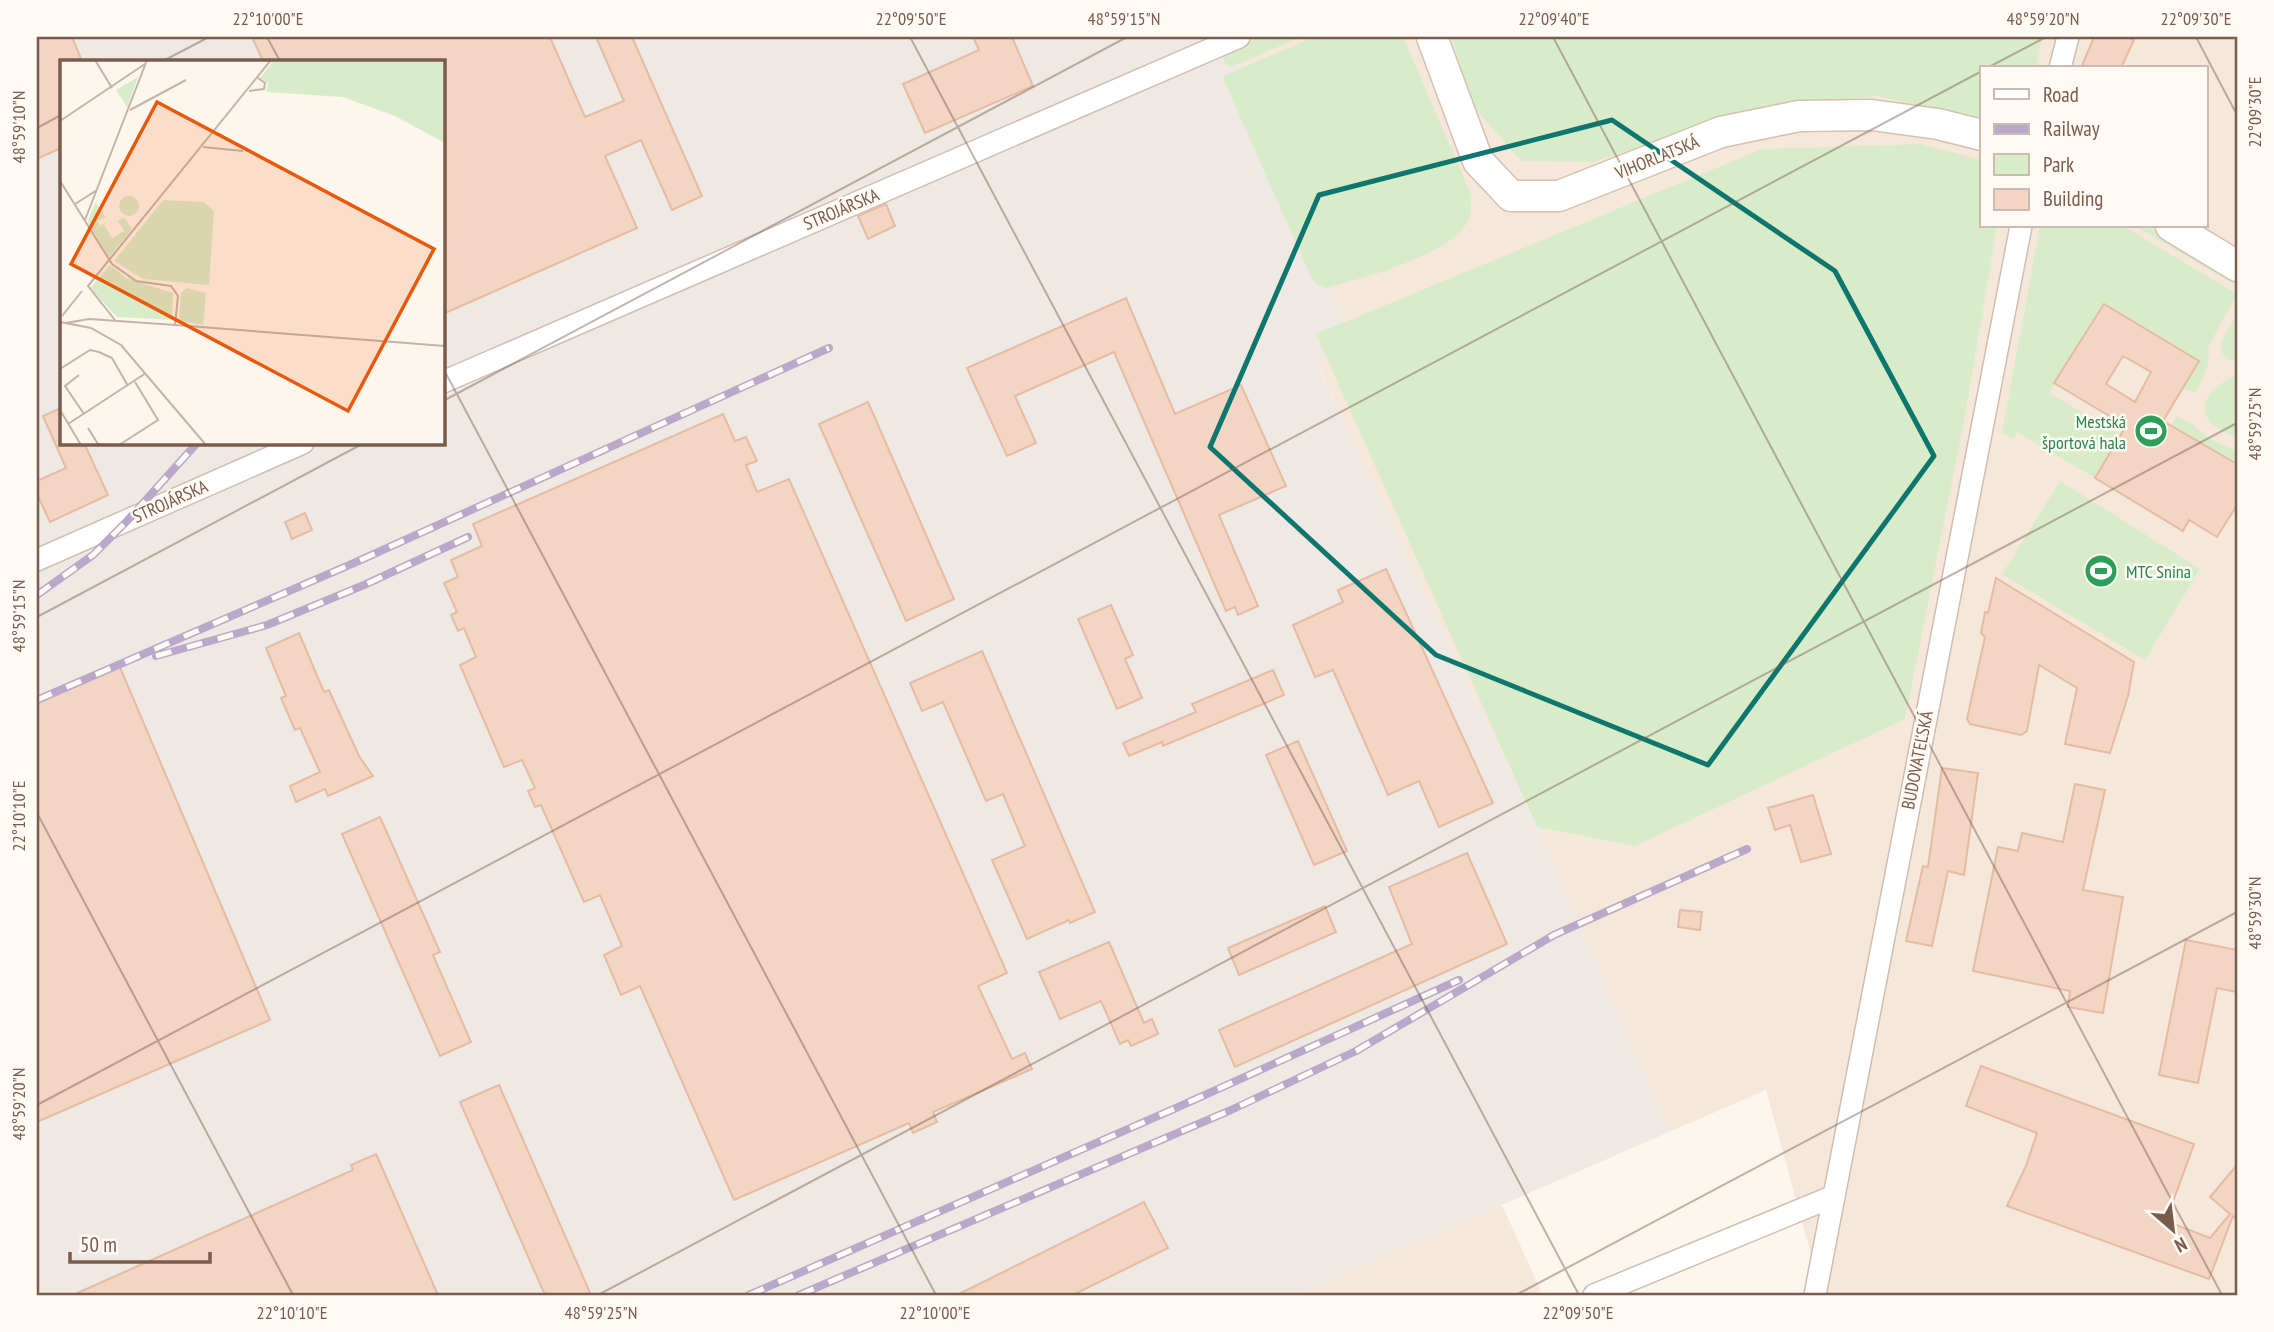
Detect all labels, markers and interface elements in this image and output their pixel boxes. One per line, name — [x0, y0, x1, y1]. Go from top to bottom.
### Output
text: 22°10'00"E — [233, 7, 303, 30]
text: 22°09'50"E — [876, 7, 946, 30]
text: 48°59'15"N — [1088, 7, 1160, 30]
text: 22°09'40"E — [1519, 7, 1589, 30]
text: 48°59'20"N — [2007, 7, 2079, 30]
text: 22°09'30"E — [2161, 7, 2231, 30]
inset map — [60, 60, 444, 444]
legend — [1980, 66, 2208, 228]
text: 22°09'30"E — [2243, 77, 2266, 147]
text: Road — [2043, 81, 2079, 108]
text: 48°59'10"N — [7, 91, 30, 163]
text: Railway — [2043, 115, 2100, 142]
street label: VIHORLATSKÁ — [1611, 130, 1703, 185]
text: Park — [2043, 151, 2074, 178]
street label: STROJÁRSKA — [800, 183, 883, 235]
text: Building — [2043, 185, 2103, 212]
text: 48°59'25"N — [2243, 388, 2266, 460]
place label: Mestská športová hala — [2042, 410, 2126, 454]
sports icon: Mestská športová hala — [2132, 412, 2170, 450]
street label: STROJÁRSKA — [129, 474, 212, 528]
sports icon: MTC Snina — [2082, 552, 2120, 590]
place label: MTC Snina — [2126, 560, 2191, 583]
text: 48°59'15"N — [7, 580, 30, 652]
street label: BUDOVATEĽSKÁ — [1896, 708, 1938, 811]
text: 22°10'10"E — [7, 781, 30, 851]
text: 48°59'30"N — [2243, 877, 2266, 949]
text: 48°59'20"N — [7, 1068, 30, 1140]
north arrow — [2138, 1196, 2208, 1266]
scale bar — [70, 1220, 210, 1264]
text: 50 m — [80, 1231, 117, 1258]
text: N — [2171, 1232, 2191, 1258]
text: 22°10'10"E — [257, 1301, 327, 1324]
text: 48°59'25"N — [565, 1301, 637, 1324]
text: 22°10'00"E — [900, 1301, 970, 1324]
text: 22°09'50"E — [1543, 1301, 1613, 1324]

